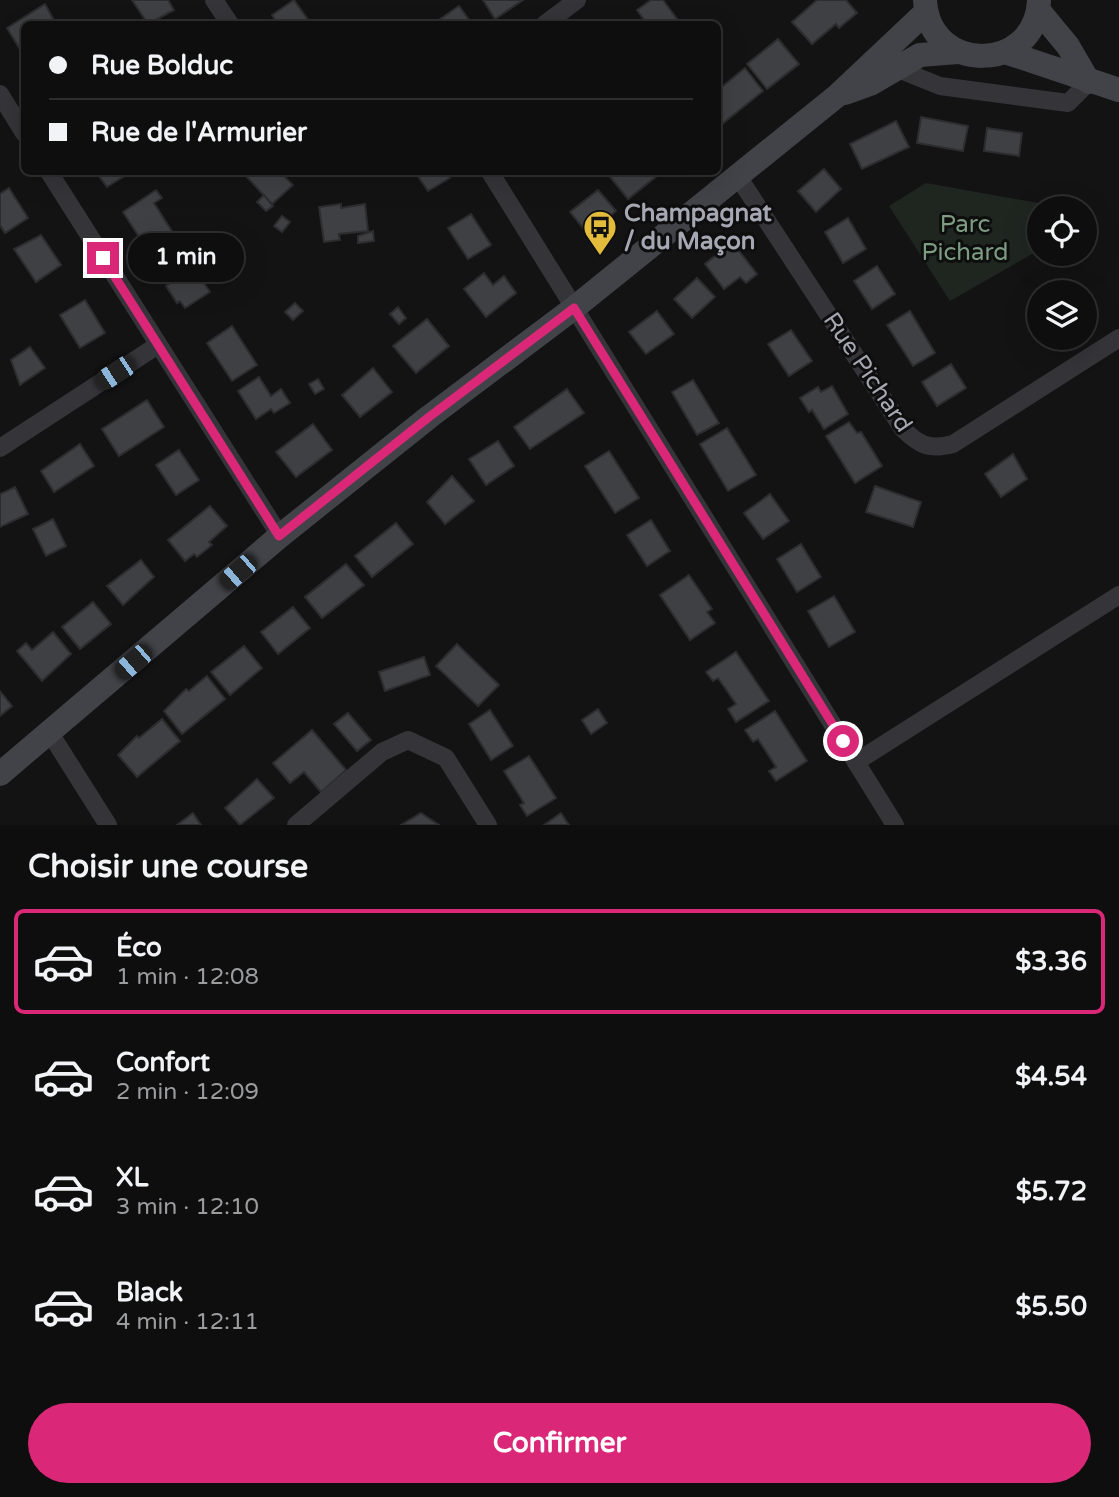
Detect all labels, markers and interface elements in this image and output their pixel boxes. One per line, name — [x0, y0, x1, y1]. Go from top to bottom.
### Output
text: Rue Bolduc — [91, 50, 233, 81]
text: Rue de l'Armurier — [91, 117, 307, 148]
map controls — [1027, 196, 1097, 350]
button: locate — [1027, 196, 1097, 266]
place label: Champagnat / du Maçon — [624, 199, 772, 256]
bus stop icon: Champagnat / du Maçon — [581, 208, 619, 257]
park label: Parc Pichard — [922, 210, 1008, 267]
callout: 1 min — [128, 233, 243, 282]
route end — [87, 242, 119, 274]
text: 1 min — [155, 243, 217, 271]
button: layers — [1027, 280, 1097, 350]
street label: Rue Pichard — [817, 307, 918, 438]
car — [92, 353, 139, 393]
car — [216, 550, 261, 594]
car — [111, 640, 156, 684]
route start — [827, 725, 859, 757]
text: Choisir une course — [28, 848, 308, 886]
icon: car — [32, 930, 95, 993]
text: Éco — [116, 932, 162, 963]
text: $3.36 — [1015, 946, 1087, 977]
text: 1 min · 12:08 — [116, 963, 259, 991]
icon: car — [32, 1045, 95, 1108]
text: Confort — [116, 1047, 210, 1078]
text: $4.54 — [1015, 1061, 1087, 1092]
text: 2 min · 12:09 — [116, 1078, 259, 1106]
icon: car — [32, 1160, 95, 1223]
text: XL — [116, 1162, 148, 1193]
text: $5.72 — [1016, 1176, 1087, 1207]
text: 3 min · 12:10 — [116, 1193, 259, 1221]
icon: car — [32, 1275, 95, 1338]
text: Black — [116, 1277, 183, 1308]
text: $5.50 — [1015, 1291, 1087, 1322]
text: 4 min · 12:11 — [116, 1308, 259, 1336]
button: Confirmer — [28, 1403, 1091, 1483]

